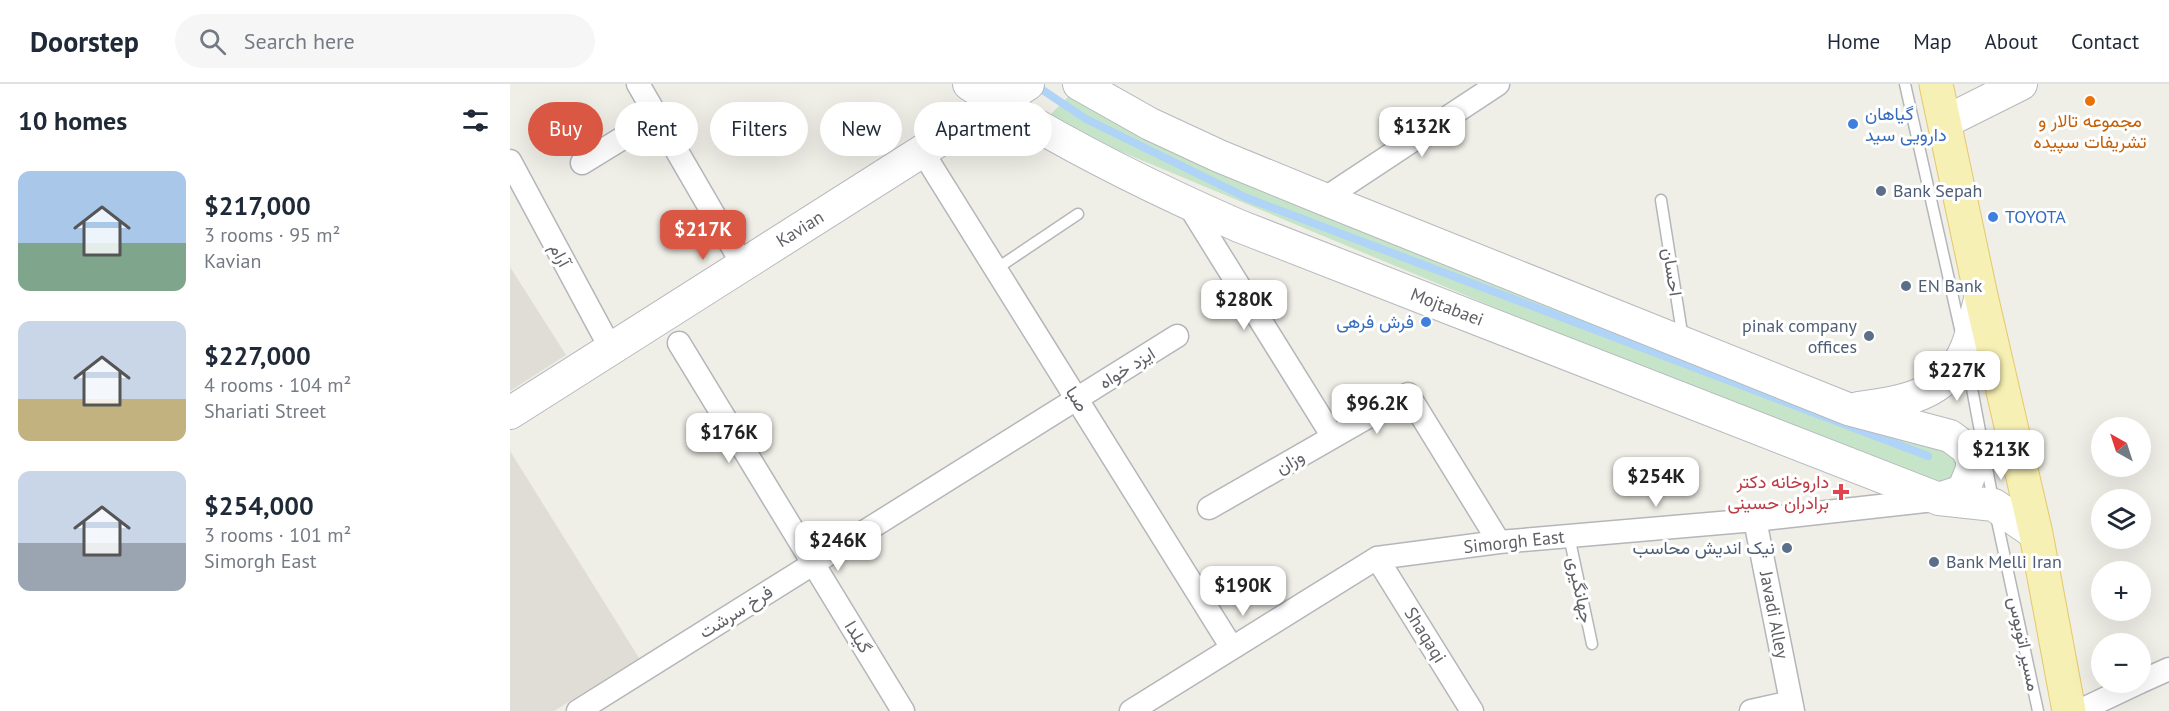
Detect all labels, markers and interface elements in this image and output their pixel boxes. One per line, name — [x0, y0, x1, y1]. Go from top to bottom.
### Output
search box — [175, 14, 595, 68]
text: Doorstep — [30, 23, 139, 60]
icon: search — [196, 25, 229, 58]
text: Search here — [244, 27, 355, 55]
text: Home — [1827, 28, 1880, 55]
text: Map — [1913, 28, 1952, 55]
text: About — [1985, 28, 2038, 55]
text: Contact — [2071, 28, 2139, 55]
marker: مجموعه تالار و تشریفات سپیده — [2083, 94, 2097, 108]
chip: Buy — [528, 102, 603, 156]
chip: Rent — [615, 102, 698, 156]
chip: Filters — [710, 102, 808, 156]
chip: New — [820, 102, 902, 156]
chip: Apartment — [914, 102, 1052, 156]
place label: گیاهان دارویی سید — [1865, 102, 1947, 146]
text: 10 homes — [18, 104, 127, 137]
icon: filters — [459, 104, 492, 137]
pin: $132K — [1380, 107, 1464, 158]
place label: مجموعه تالار و تشریفات سپیده — [2033, 109, 2147, 154]
text: $132K — [1393, 113, 1451, 139]
marker: گیاهان دارویی سید — [1846, 117, 1860, 131]
place label: Bank Sepah — [1893, 179, 1982, 202]
marker: Bank Sepah — [1874, 184, 1888, 198]
text: $217,000 — [204, 189, 311, 222]
icon: home — [66, 195, 138, 267]
street label: Kavian — [772, 205, 828, 252]
place label: TOYOTA — [2005, 205, 2066, 228]
pin: $217K — [661, 210, 745, 261]
marker: TOYOTA — [1986, 210, 2000, 224]
text: $217K — [674, 216, 732, 242]
text: 3 rooms · 95 m² — [204, 222, 340, 248]
street label: آرام — [544, 239, 577, 273]
street label: احسان — [1657, 246, 1688, 298]
text: Kavian — [204, 248, 261, 274]
place label: EN Bank — [1918, 274, 1983, 297]
marker: EN Bank — [1899, 279, 1913, 293]
pin: $280K — [1202, 280, 1286, 331]
street label: Mojtabaei — [1407, 282, 1487, 331]
text: $280K — [1215, 286, 1273, 312]
place label: فرش فرهی — [1336, 310, 1414, 333]
place label: pinak company offices — [1742, 314, 1858, 358]
marker: فرش فرهی — [1419, 315, 1433, 329]
marker: pinak company offices — [1862, 329, 1876, 343]
text: $227,000 — [204, 339, 311, 372]
street label: ایزد خواه — [1094, 341, 1159, 394]
icon: home — [66, 345, 138, 417]
pin: $227K — [1915, 351, 1999, 402]
text: $227K — [1928, 357, 1986, 383]
text: 4 rooms · 104 m² — [204, 372, 351, 398]
street label: صبا — [1061, 382, 1094, 416]
pin: $96.2K — [1328, 384, 1426, 435]
text: $96.2K — [1346, 390, 1408, 416]
text: Shariati Street — [204, 398, 326, 424]
pin: $176K — [687, 413, 771, 464]
north arrow — [2091, 417, 2151, 477]
map controls — [2091, 417, 2151, 693]
text: $176K — [700, 419, 758, 445]
pin: $213K — [1959, 430, 2043, 481]
text: $213K — [1972, 436, 2030, 462]
street label: وزان — [1271, 444, 1308, 479]
pin: $254K — [1614, 457, 1698, 508]
text: $254K — [1627, 463, 1685, 489]
place label: داروخانه دکتر برادران حسینی — [1728, 470, 1829, 514]
marker: داروخانه دکتر برادران حسینی — [1834, 485, 1848, 499]
text: $254,000 — [204, 489, 314, 522]
button: layers — [2091, 489, 2151, 549]
icon: home — [66, 495, 138, 567]
pin: $246K — [796, 521, 880, 572]
text: 3 rooms · 101 m² — [204, 522, 351, 548]
street label: Simorgh East — [1462, 525, 1566, 558]
text: $246K — [809, 527, 867, 553]
place label: نیک اندیش محاسب — [1633, 536, 1775, 559]
marker: نیک اندیش محاسب — [1780, 541, 1794, 555]
text: Simorgh East — [204, 548, 317, 574]
place label: Bank Melli Iran — [1946, 550, 2062, 573]
street label: جهانگیری — [1562, 555, 1599, 625]
marker: Bank Melli Iran — [1927, 555, 1941, 569]
button: + — [2091, 561, 2151, 621]
pin: $190K — [1201, 566, 1285, 617]
street label: Javadi Alley — [1755, 568, 1794, 661]
text: $190K — [1214, 572, 1272, 598]
street label: فرخ سرشت — [695, 580, 777, 644]
street label: مسیر اتوبوس — [2003, 595, 2046, 693]
street label: Shaqaqi — [1399, 603, 1451, 667]
street label: گیلدا — [840, 616, 877, 657]
button: − — [2091, 633, 2151, 693]

